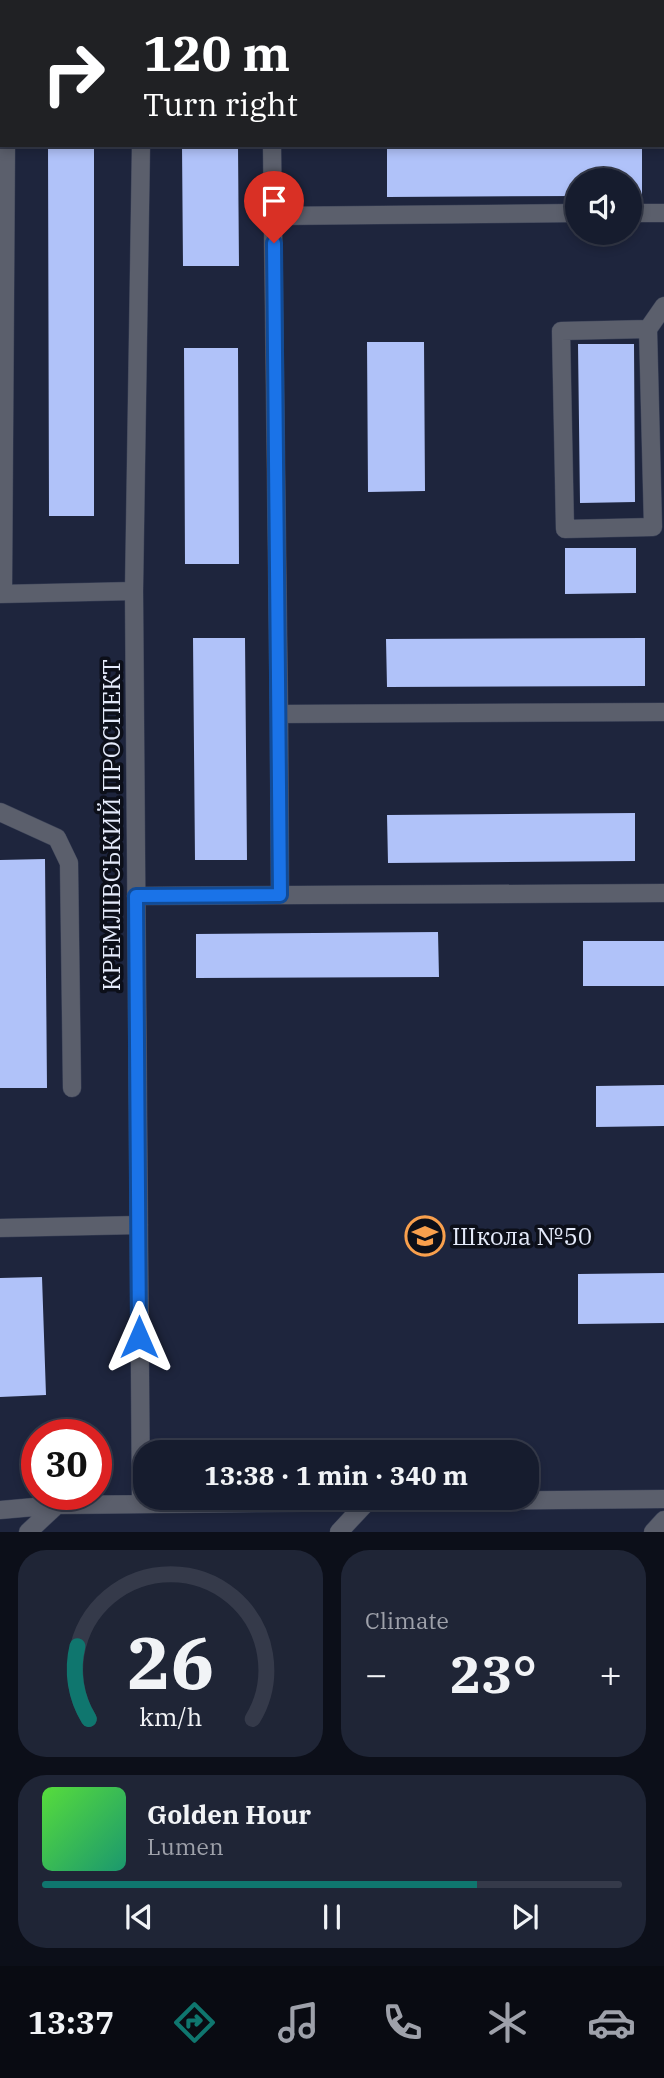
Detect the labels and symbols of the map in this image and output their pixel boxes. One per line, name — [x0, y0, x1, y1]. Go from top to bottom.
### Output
pin — [244, 171, 304, 243]
street label: КРЕМЛІВСЬКИЙ ПРОСПЕКТ — [95, 659, 127, 991]
school or university icon: Школа №50 — [404, 1215, 446, 1257]
place label: Школа №50 — [452, 1220, 592, 1252]
position arrow — [102, 1300, 176, 1374]
speed limit sign: 30 — [21, 1419, 112, 1510]

